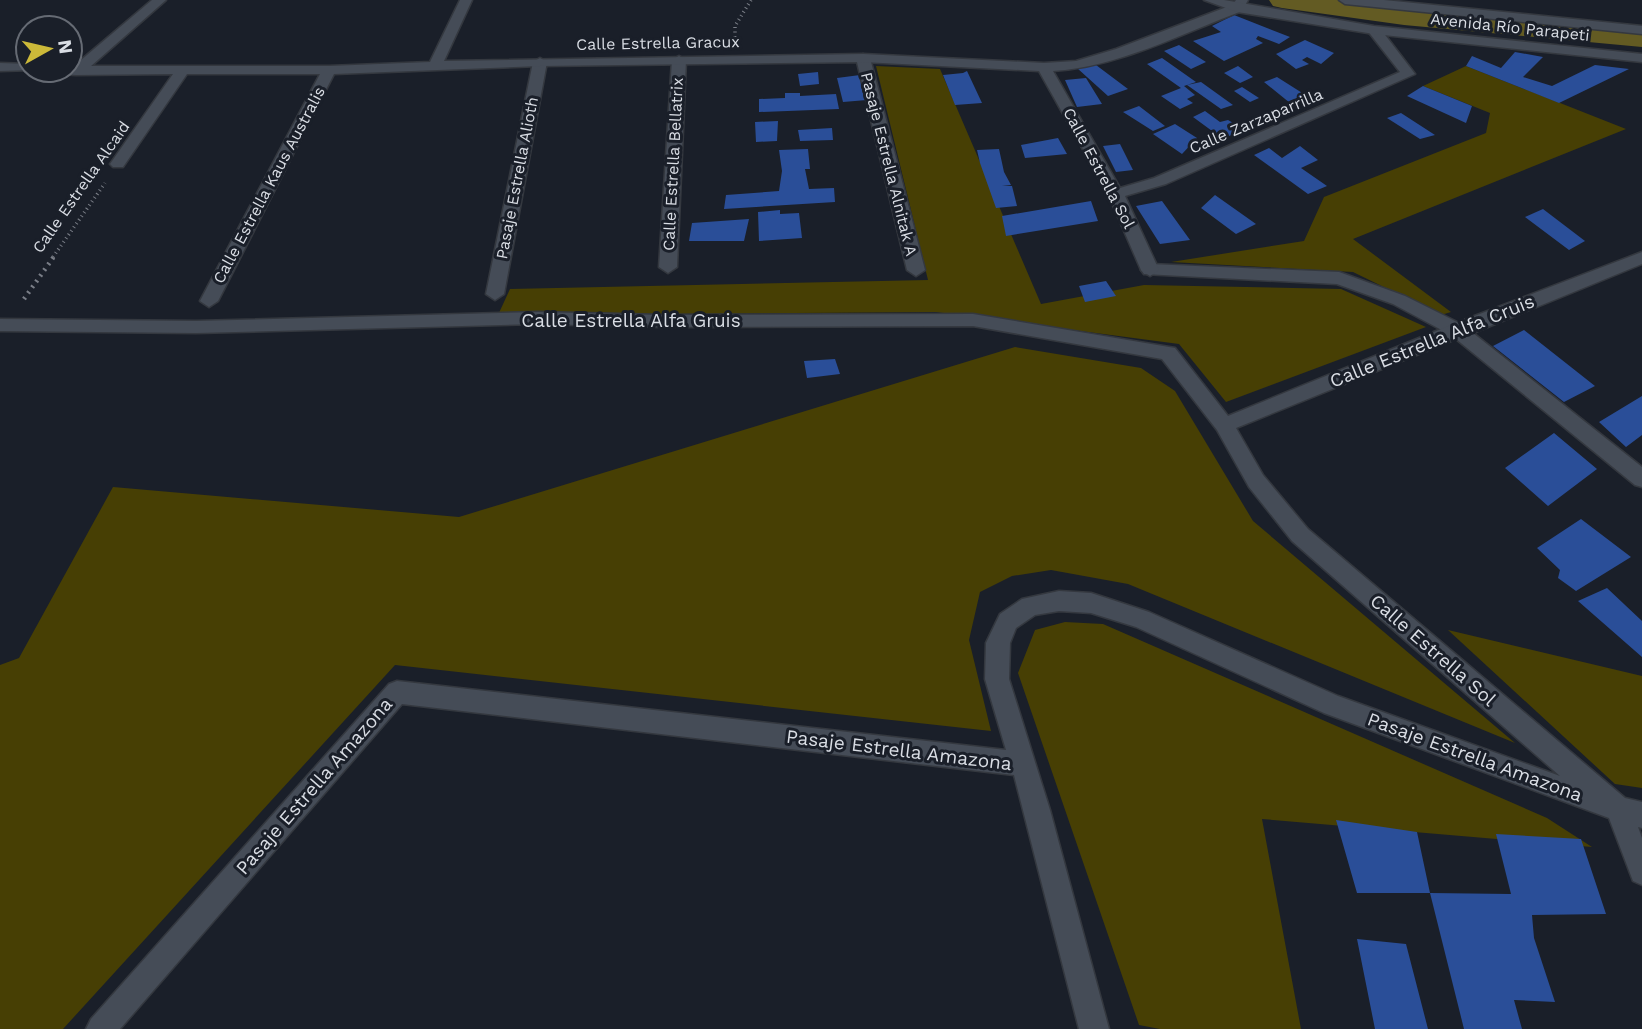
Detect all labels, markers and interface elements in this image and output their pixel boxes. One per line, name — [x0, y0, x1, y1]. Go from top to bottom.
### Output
street label: Avenida Río Parapeti — [1429, 9, 1591, 45]
north arrow — [14, 14, 84, 84]
street label: Calle Estrella Gracux — [576, 32, 740, 54]
text: N — [53, 38, 78, 55]
street label: Pasaje Estrella Alnitak A — [857, 70, 921, 258]
street label: Calle Estrella Bellatrix — [659, 77, 687, 251]
street label: Calle Estrella Kaus Australis — [209, 83, 329, 287]
street label: Calle Zarzaparrilla — [1186, 84, 1326, 158]
street label: Pasaje Estrella Alioth — [492, 95, 542, 261]
street label: Calle Estrella Sol — [1059, 104, 1139, 232]
street label: Calle Estrella Alcaid — [28, 117, 134, 257]
street label: Calle Estrella Alfa Cruis — [1326, 289, 1538, 393]
street label: Calle Estrella Alfa Gruis — [521, 309, 741, 332]
street label: Calle Estrella Sol — [1365, 589, 1501, 711]
street label: Pasaje Estrella Amazona — [231, 693, 397, 879]
street label: Pasaje Estrella Amazona — [1364, 707, 1586, 807]
street label: Pasaje Estrella Amazona — [785, 725, 1013, 775]

